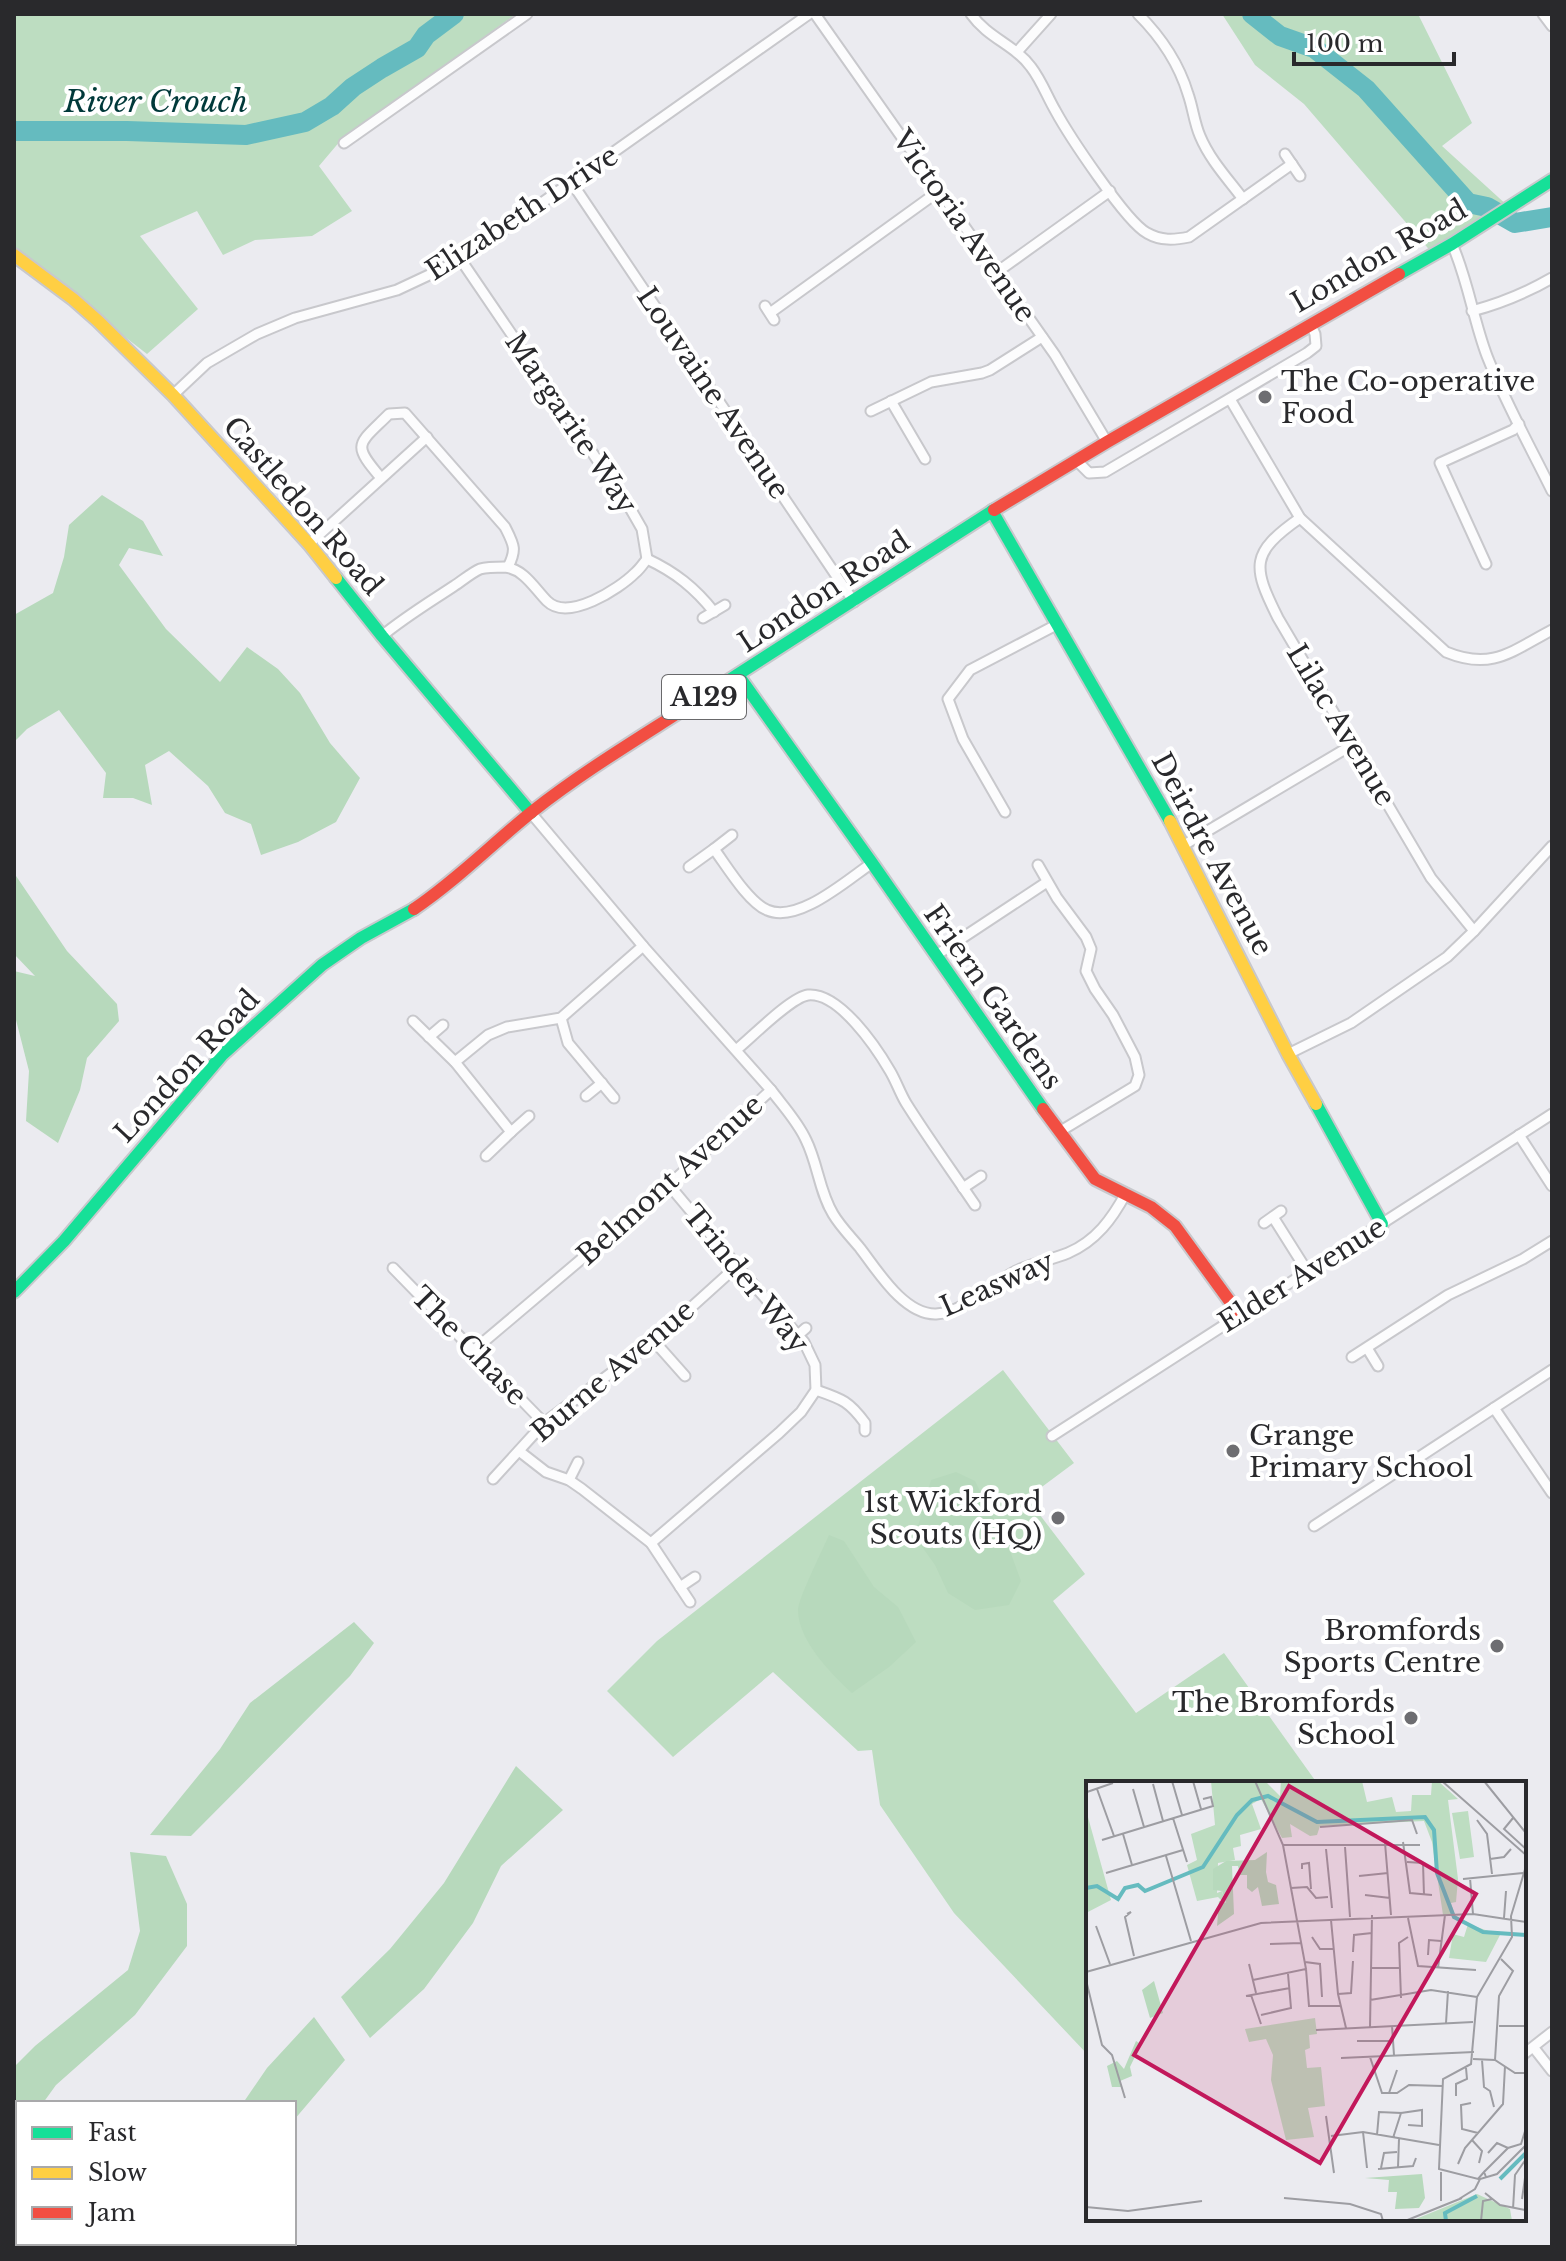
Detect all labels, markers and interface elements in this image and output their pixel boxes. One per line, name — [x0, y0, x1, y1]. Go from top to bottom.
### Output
scale bar — [1294, 16, 1454, 66]
text: 100 m — [1306, 29, 1384, 58]
water label: River Crouch — [63, 83, 248, 120]
street label: Victoria Avenue — [884, 122, 1043, 329]
street label: Elizabeth Drive — [419, 138, 625, 288]
street label: London Road — [1285, 192, 1473, 320]
street label: Louvaine Avenue — [629, 280, 797, 506]
street label: Margarite Way — [497, 326, 645, 521]
place label: The Co-operative Food — [1281, 364, 1535, 431]
marker: The Co-operative Food — [1256, 388, 1274, 406]
street label: Castledon Road — [216, 409, 390, 603]
street label: London Road — [732, 524, 916, 660]
street label: Lilac Avenue — [1279, 638, 1403, 812]
road number: A129 — [662, 675, 746, 719]
street label: Deirdre Avenue — [1144, 746, 1280, 962]
street label: Friern Gardens — [916, 898, 1070, 1096]
street label: London Road — [107, 982, 267, 1150]
street label: Belmont Avenue — [570, 1087, 770, 1273]
street label: Trinder Way — [676, 1198, 816, 1360]
street label: Elder Avenue — [1212, 1210, 1392, 1340]
street label: Leasway — [935, 1243, 1059, 1325]
street label: The Chase — [404, 1279, 534, 1413]
street label: Burne Avenue — [524, 1293, 702, 1449]
place label: Grange Primary School — [1249, 1418, 1473, 1485]
marker: Grange Primary School — [1224, 1442, 1242, 1460]
place label: 1st Wickford Scouts (HQ) — [863, 1485, 1042, 1552]
marker: 1st Wickford Scouts (HQ) — [1049, 1509, 1067, 1527]
place label: Bromfords Sports Centre — [1284, 1613, 1481, 1680]
marker: Bromfords Sports Centre — [1488, 1637, 1506, 1655]
place label: The Bromfords School — [1172, 1685, 1395, 1752]
marker: The Bromfords School — [1402, 1709, 1420, 1727]
inset map — [1086, 1781, 1526, 2221]
legend — [16, 2101, 296, 2245]
text: Fast — [88, 2118, 136, 2147]
text: Slow — [88, 2158, 147, 2187]
text: Jam — [85, 2198, 136, 2227]

